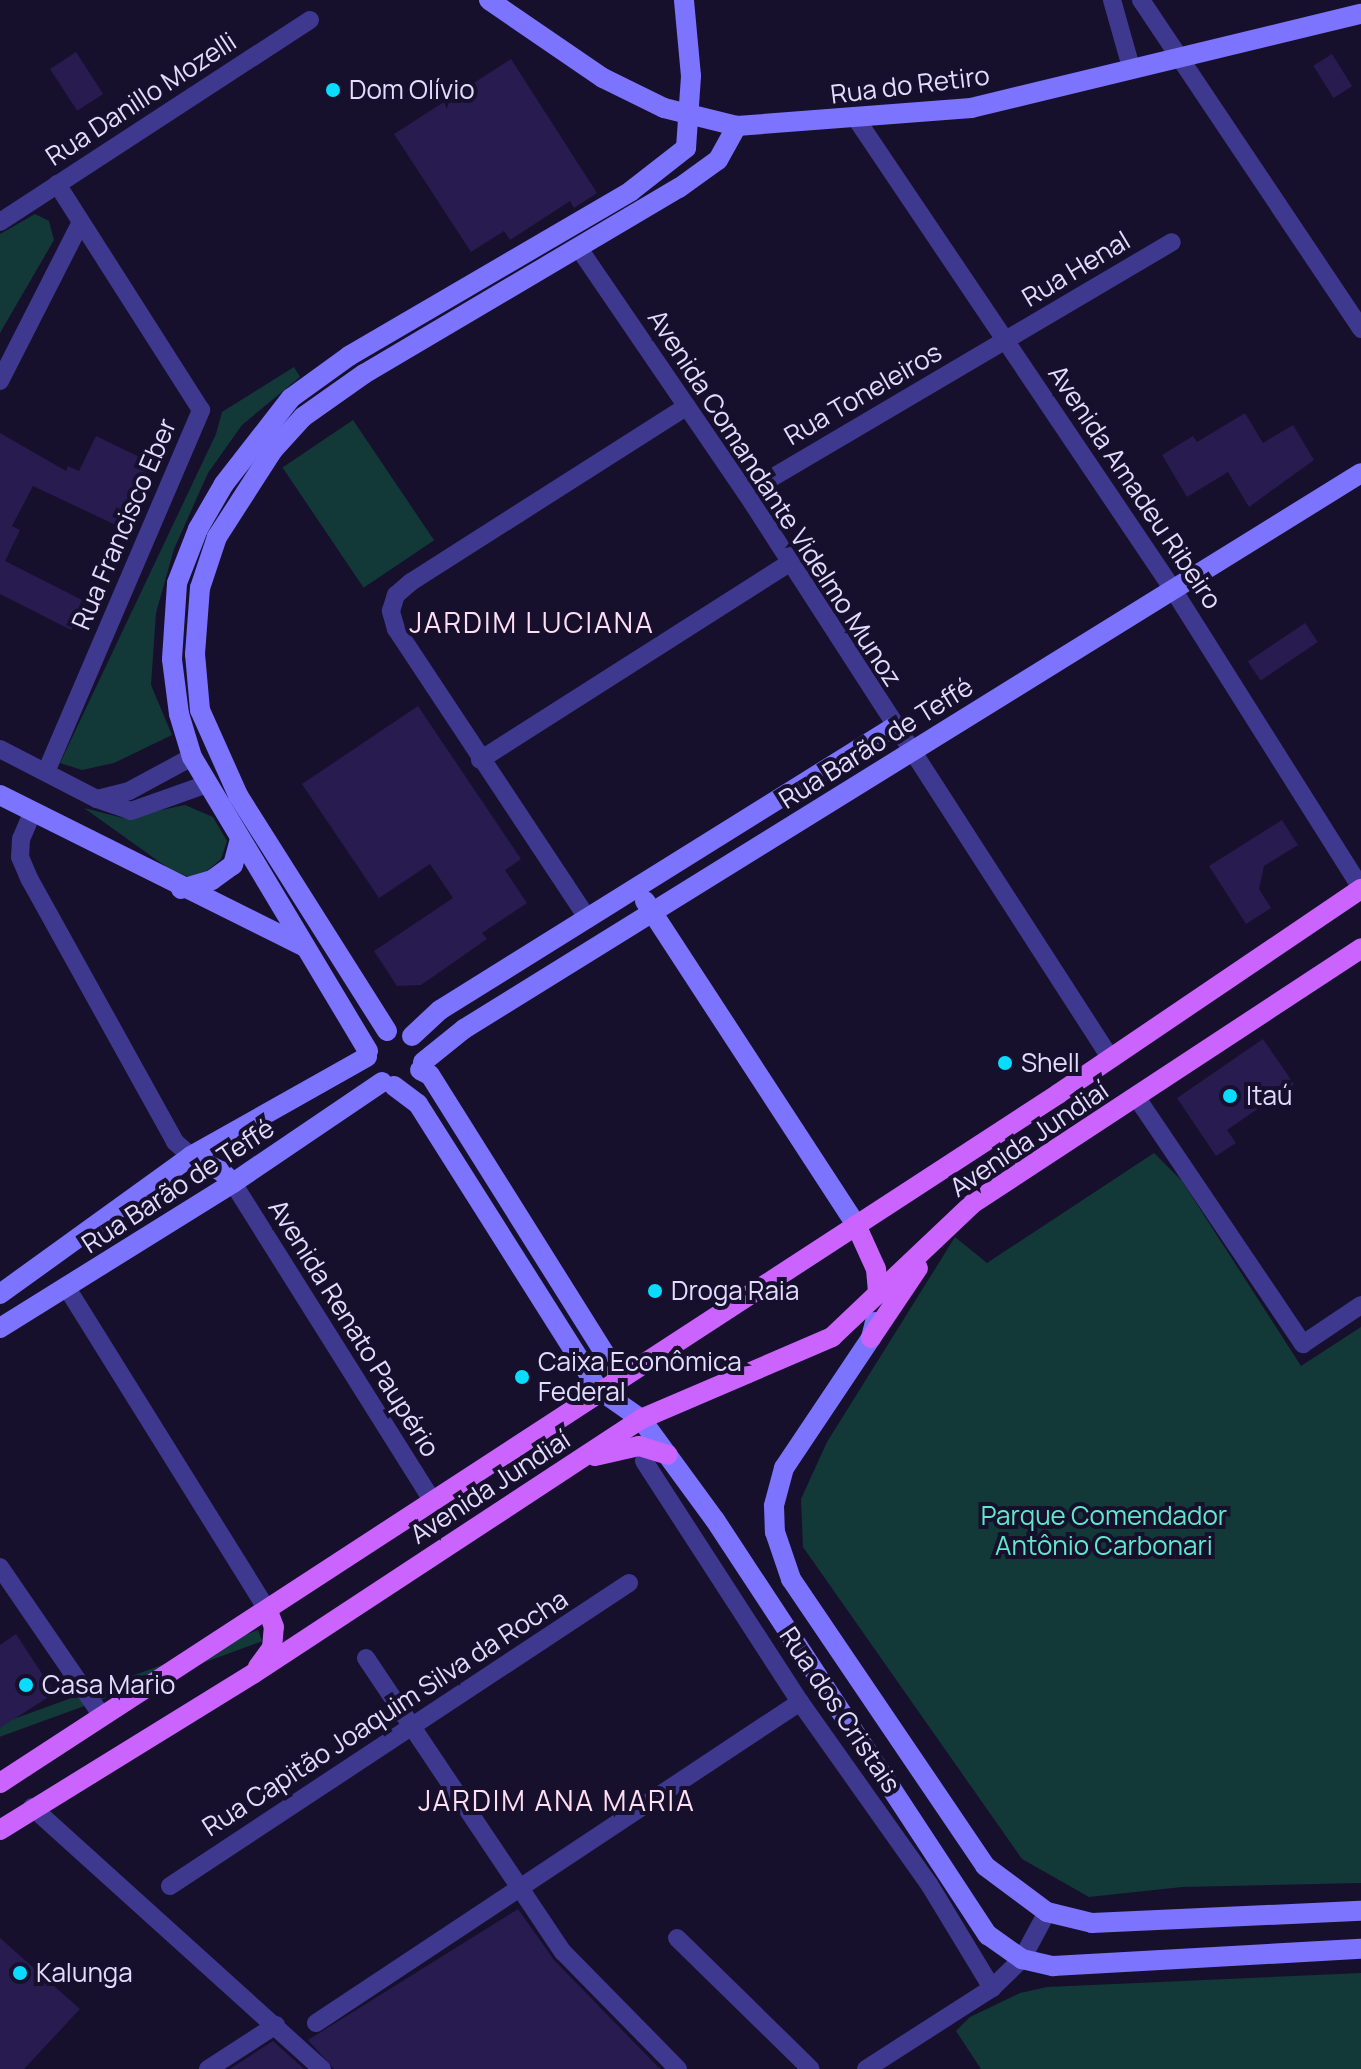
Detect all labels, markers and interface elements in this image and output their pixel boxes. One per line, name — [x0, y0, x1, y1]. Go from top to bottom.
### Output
street label: Rua Danillo Mozelli — [40, 26, 242, 172]
street label: Rua do Retiro — [829, 60, 991, 110]
place label: Dom Olívio — [349, 74, 475, 106]
marker: Dom Olívio — [324, 81, 342, 99]
street label: Rua Henal — [1017, 225, 1135, 313]
street label: Avenida Comandante Videlmo Munoz — [641, 304, 909, 692]
street label: Rua Toneleiros — [779, 336, 947, 452]
street label: Avenida Amadeu Ribeiro — [1042, 359, 1228, 615]
street label: Rua Francisco Eber — [65, 414, 183, 634]
district label: JARDIM LUCIANA — [409, 605, 655, 639]
street label: Rua Barão de Teffé — [773, 671, 979, 815]
place label: Shell — [1021, 1047, 1080, 1079]
marker: Shell — [996, 1054, 1014, 1072]
street label: Avenida Jundiaí — [944, 1075, 1114, 1203]
place label: Itaú — [1246, 1080, 1292, 1112]
marker: Itaú — [1221, 1087, 1239, 1105]
street label: Rua Barão de Teffé — [76, 1112, 280, 1260]
street label: Avenida Renato Paupério — [262, 1194, 446, 1462]
place label: Droga Raia — [671, 1275, 799, 1307]
marker: Droga Raia — [646, 1282, 664, 1300]
place label: Caixa Econômica Federal — [538, 1346, 742, 1408]
marker: Caixa Econômica Federal — [513, 1368, 531, 1386]
street label: Avenida Jundiaí — [404, 1424, 576, 1550]
park label: Parque Comendador Antônio Carbonari — [981, 1500, 1227, 1562]
street label: Rua Capitão Joaquim Silva da Rocha — [197, 1583, 573, 1843]
street label: Rua dos Cristais — [773, 1621, 907, 1799]
place label: Casa Mario — [42, 1669, 175, 1701]
marker: Casa Mario — [17, 1676, 35, 1694]
district label: JARDIM ANA MARIA — [418, 1783, 696, 1817]
place label: Kalunga — [36, 1957, 133, 1989]
marker: Kalunga — [11, 1964, 29, 1982]

